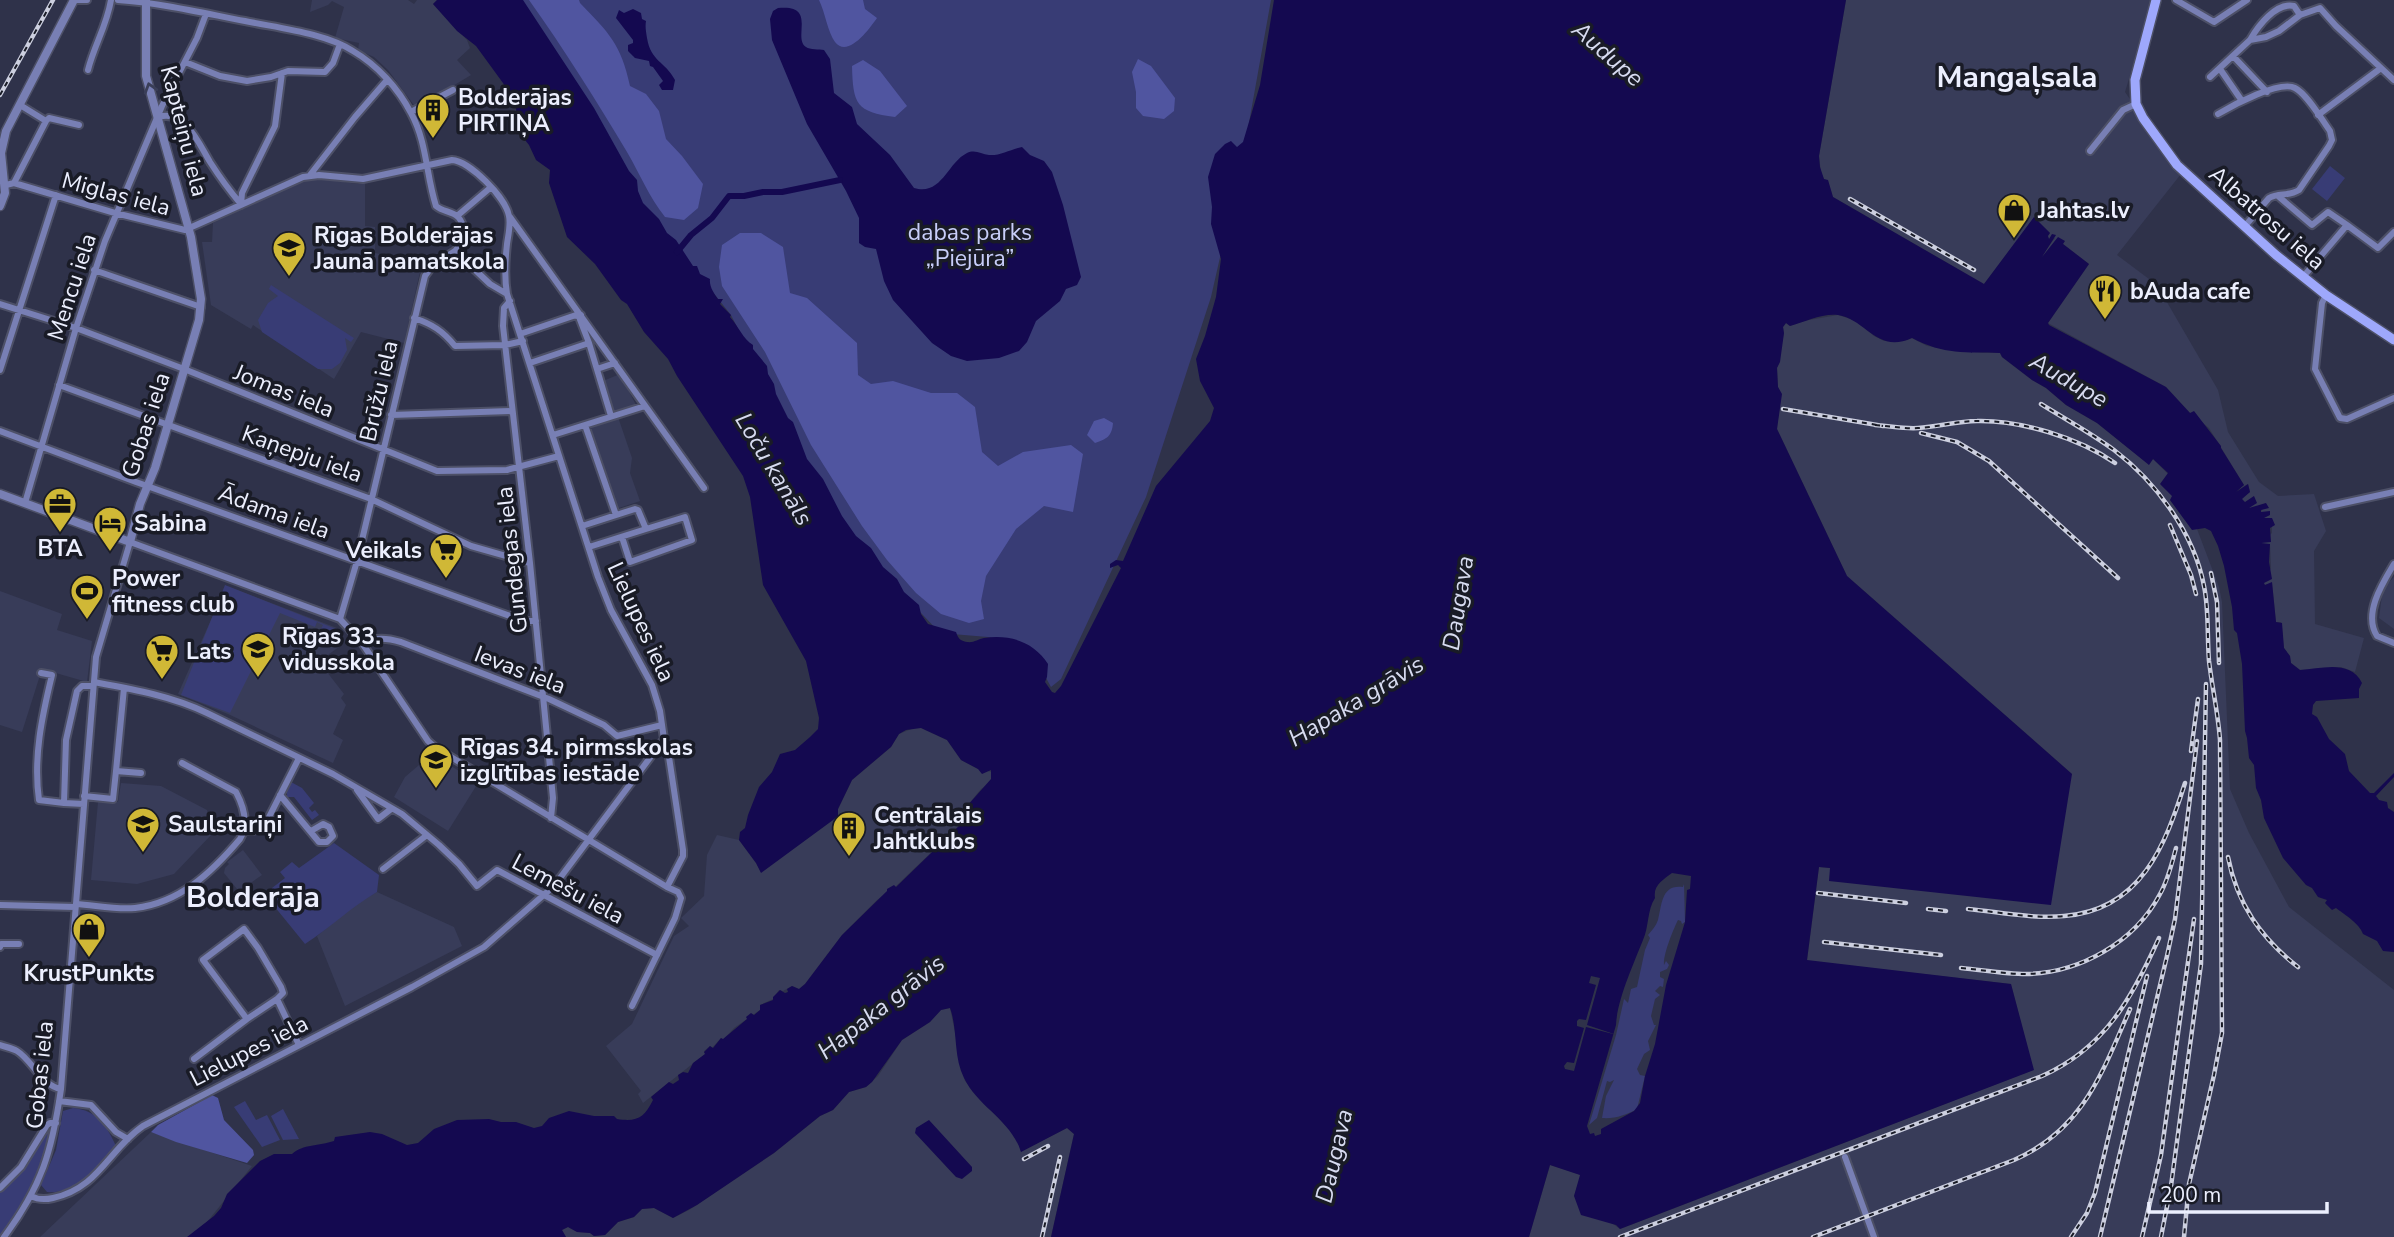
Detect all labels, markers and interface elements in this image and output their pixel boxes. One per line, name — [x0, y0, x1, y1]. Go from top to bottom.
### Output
water label: Audupe — [1565, 13, 1651, 94]
district label: Mangaļsala — [1937, 57, 2097, 98]
street label: Kapteiņu iela — [153, 62, 215, 200]
place label: Bolderājas PIRTIŅA — [458, 82, 572, 139]
one-way arrow — [143, 83, 158, 95]
building icon: Bolderājas PIRTIŅA — [414, 91, 452, 140]
street label: Albatrosu iela — [2202, 159, 2332, 277]
street label: Miglas iela — [58, 165, 174, 223]
shop icon: Jahtas.lv — [1995, 191, 2033, 240]
place label: Jahtas.lv — [2037, 195, 2130, 226]
park label: dabas parks „Piejūra” — [908, 217, 1032, 274]
place label: Rīgas Bolderājas Jaunā pamatskola — [313, 220, 505, 277]
street label: Mencu iela — [40, 229, 104, 345]
school or university icon: Rīgas Bolderājas Jaunā pamatskola — [270, 229, 308, 278]
restaurant icon: bAuda cafe — [2086, 272, 2124, 321]
place label: bAuda cafe — [2130, 276, 2251, 307]
street label: Brūžu iela — [352, 337, 406, 445]
water label: Audupe — [2023, 344, 2114, 415]
street label: Jomas iela — [228, 356, 339, 425]
street label: Gobas iela — [114, 369, 178, 481]
water label: Loču kanāls — [728, 407, 820, 531]
street label: Kaņepju iela — [237, 418, 367, 490]
street label: Ādama iela — [214, 477, 334, 547]
office icon: BTA — [41, 485, 79, 534]
street label: Gundegas iela — [489, 485, 535, 635]
hotel icon: Sabina — [91, 504, 129, 553]
place label: Sabina — [134, 508, 207, 539]
supermarket icon: Veikals — [427, 531, 465, 580]
place label: BTA — [37, 533, 83, 564]
place label: Veikals — [344, 535, 422, 566]
water label: Daugava — [1435, 553, 1481, 653]
street label: Lielupes iela — [600, 557, 682, 687]
place label: Power fitness club — [112, 563, 235, 620]
sports icon: Power fitness club — [68, 572, 106, 621]
place label: Rīgas 33. vidusskola — [281, 621, 395, 678]
school or university icon: Rīgas 33. vidusskola — [239, 630, 277, 679]
supermarket icon: Lats — [143, 632, 181, 681]
place label: Lats — [186, 636, 232, 667]
street label: Ievas iela — [470, 638, 570, 702]
water label: Hapaka grāvis — [1282, 648, 1430, 754]
place label: Rīgas 34. pirmsskolas izglītības iestāde — [460, 732, 693, 789]
school or university icon: Rīgas 34. pirmsskolas izglītības iestāde — [417, 741, 455, 790]
place label: Centrālais Jahtklubs — [873, 800, 982, 857]
school or university icon: Saulstariņi — [124, 805, 162, 854]
place label: Saulstariņi — [168, 809, 282, 840]
building icon: Centrālais Jahtklubs — [830, 809, 868, 858]
street label: Lemešu iela — [506, 846, 630, 932]
district label: Bolderāja — [186, 877, 320, 918]
shop icon: KrustPunkts — [70, 910, 108, 959]
water label: Hapaka grāvis — [811, 947, 951, 1067]
place label: KrustPunkts — [23, 958, 155, 989]
street label: Lielupes iela — [185, 1008, 313, 1094]
street label: Gobas iela — [19, 1019, 61, 1131]
water label: Daugava — [1308, 1106, 1360, 1206]
scale bar — [2149, 1170, 2328, 1214]
text: 200 m — [2160, 1181, 2221, 1209]

